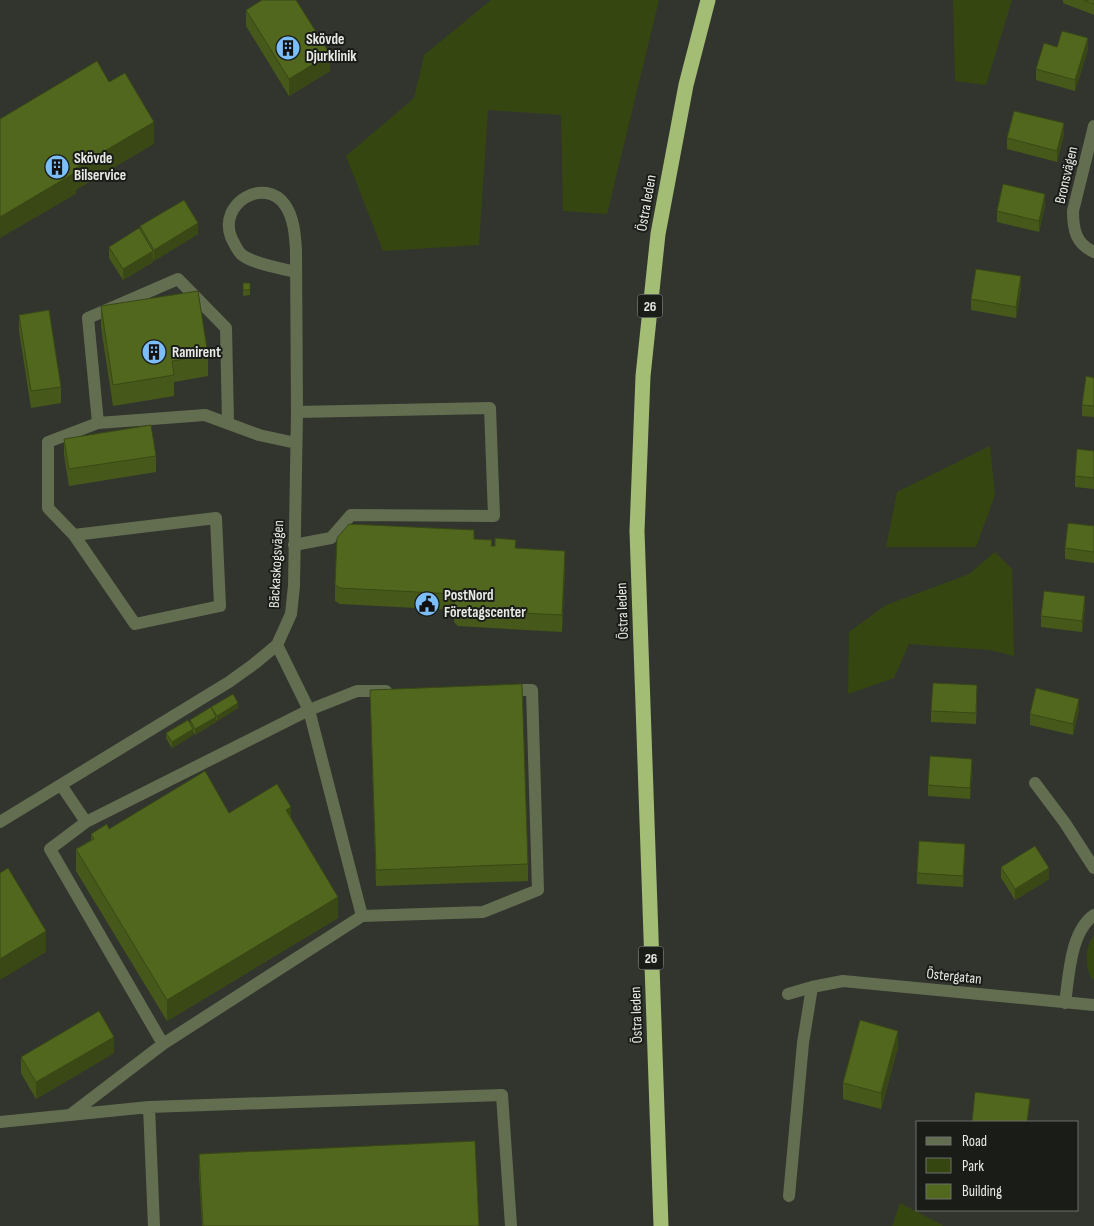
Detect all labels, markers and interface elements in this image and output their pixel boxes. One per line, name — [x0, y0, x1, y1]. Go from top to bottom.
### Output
place label: Skövde Djurklinik — [306, 30, 357, 66]
building icon: Skövde Djurklinik — [275, 35, 301, 61]
street label: Bronsvägen — [1051, 144, 1082, 206]
place label: Skövde Bilservice — [74, 149, 126, 185]
building icon: Skövde Bilservice — [44, 154, 70, 180]
street label: Östra leden — [632, 173, 661, 233]
road number: 26 — [638, 294, 662, 318]
building icon: Ramirent — [141, 339, 167, 365]
place label: Ramirent — [172, 343, 221, 362]
street label: Bäckaskogsvägen — [265, 520, 288, 609]
street label: Östra leden — [612, 582, 633, 640]
place label: PostNord Företagscenter — [444, 586, 526, 622]
public building icon: PostNord Företagscenter — [414, 591, 440, 617]
road number: 26 — [638, 946, 664, 970]
street label: Östergatan — [925, 964, 983, 989]
street label: Östra leden — [626, 986, 647, 1044]
legend — [916, 1121, 1079, 1211]
text: Road — [962, 1132, 987, 1151]
text: Park — [962, 1157, 984, 1176]
text: Building — [962, 1182, 1002, 1201]

